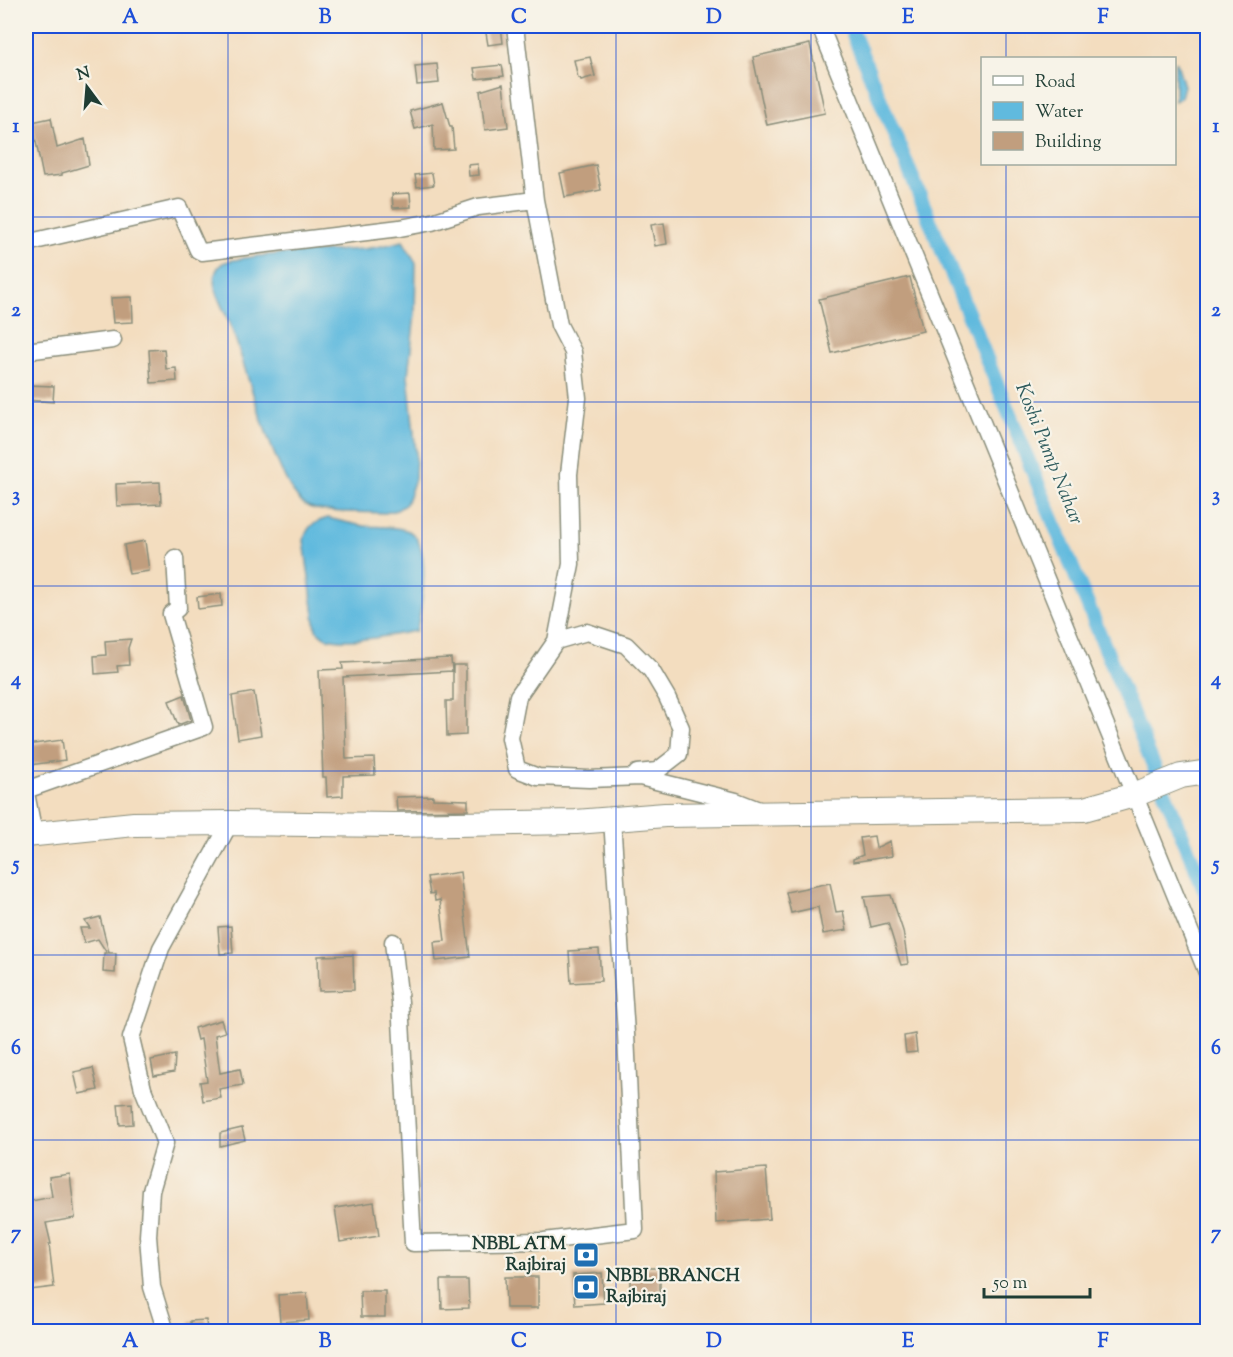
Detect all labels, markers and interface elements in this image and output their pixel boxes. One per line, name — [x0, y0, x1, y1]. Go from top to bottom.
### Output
text: A — [122, 4, 139, 33]
text: B — [319, 4, 332, 33]
text: C — [511, 4, 527, 33]
text: D — [706, 4, 722, 33]
text: E — [902, 4, 915, 33]
text: F — [1097, 4, 1109, 33]
north arrow — [57, 57, 117, 117]
legend — [981, 57, 1176, 165]
text: N — [74, 62, 93, 88]
text: Road — [1035, 70, 1075, 96]
text: Water — [1035, 100, 1084, 126]
text: 1 — [13, 113, 20, 142]
text: 1 — [1213, 113, 1220, 142]
text: Building — [1035, 130, 1101, 156]
text: 2 — [11, 297, 21, 326]
text: 2 — [1211, 297, 1221, 326]
water label: Koshi Pump Nahar — [1006, 379, 1090, 529]
text: 3 — [12, 482, 20, 511]
text: 3 — [1212, 482, 1220, 511]
text: 4 — [10, 666, 21, 695]
text: 4 — [1210, 666, 1221, 695]
text: 5 — [11, 851, 20, 880]
text: 5 — [1211, 851, 1220, 880]
text: 6 — [11, 1035, 21, 1064]
text: 6 — [1211, 1035, 1221, 1064]
text: 7 — [11, 1220, 22, 1249]
text: 7 — [1211, 1220, 1222, 1249]
place label: NBBL ATM Rajbiraj — [472, 1232, 566, 1279]
bank icon: NBBL ATM Rajbiraj — [571, 1240, 601, 1270]
scale bar — [984, 1261, 1090, 1299]
place label: NBBL BRANCH Rajbiraj — [606, 1264, 741, 1311]
text: 50 m — [992, 1271, 1028, 1297]
bank icon: NBBL BRANCH Rajbiraj — [571, 1272, 601, 1302]
text: A — [122, 1328, 139, 1357]
text: B — [319, 1328, 332, 1357]
text: C — [511, 1328, 527, 1357]
text: D — [706, 1328, 722, 1357]
text: E — [902, 1328, 915, 1357]
text: F — [1097, 1328, 1109, 1357]

